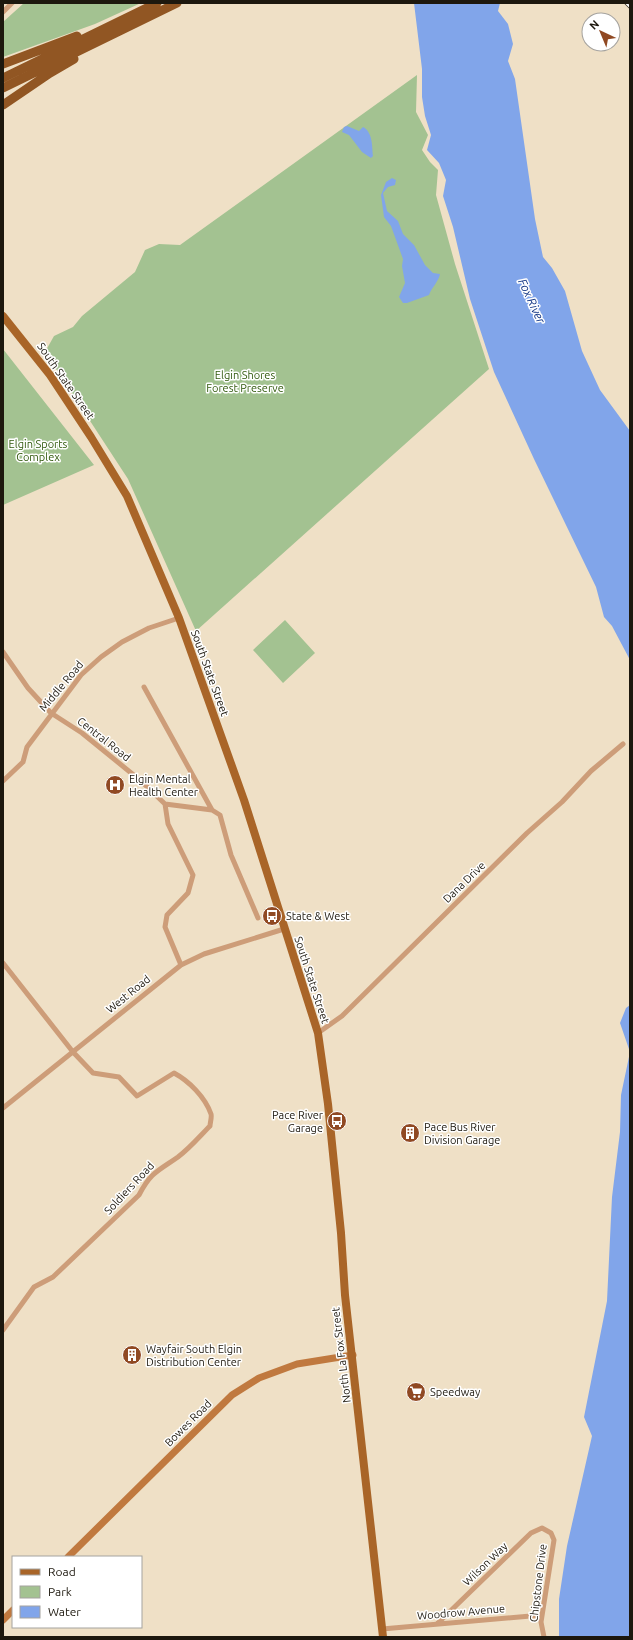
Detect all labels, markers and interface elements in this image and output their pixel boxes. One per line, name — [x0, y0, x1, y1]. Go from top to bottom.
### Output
north arrow — [581, 12, 621, 52]
text: N — [587, 18, 601, 32]
water label: Fox River — [516, 277, 548, 326]
street label: South State Street — [35, 340, 97, 422]
park label: Elgin Shores Forest Preserve — [206, 369, 284, 394]
park label: Elgin Sports Complex — [9, 438, 68, 463]
street label: South State Street — [189, 628, 231, 718]
street label: Middle Road — [36, 658, 86, 714]
street label: Central Road — [75, 715, 133, 763]
place label: Elgin Mental Health Center — [129, 773, 199, 798]
hospital icon: Elgin Mental Health Center — [104, 774, 126, 796]
street label: Dana Drive — [440, 859, 488, 905]
bus stop icon: State & West — [261, 905, 283, 927]
place label: State & West — [286, 910, 350, 922]
street label: South State Street — [292, 935, 332, 1026]
street label: West Road — [104, 973, 152, 1015]
place label: Pace River Garage — [272, 1109, 324, 1134]
bus stop icon: Pace River Garage — [326, 1110, 348, 1132]
place label: Pace Bus River Division Garage — [424, 1121, 500, 1146]
building icon: Pace Bus River Division Garage — [399, 1122, 421, 1144]
street label: Soldiers Road — [102, 1159, 156, 1217]
street label: North La Fox Street — [329, 1306, 353, 1403]
place label: Wayfair South Elgin Distribution Center — [146, 1343, 242, 1368]
building icon: Wayfair South Elgin Distribution Center — [121, 1344, 143, 1366]
supermarket icon: Speedway — [405, 1381, 427, 1403]
place label: Speedway — [430, 1386, 481, 1398]
street label: Bowes Road — [162, 1397, 214, 1449]
street label: Wilson Way — [460, 1539, 510, 1588]
street label: Chipstone Drive — [527, 1543, 549, 1623]
legend — [12, 1556, 142, 1628]
text: Road — [48, 1565, 76, 1578]
text: Park — [48, 1585, 72, 1598]
street label: Woodrow Avenue — [417, 1602, 505, 1622]
text: Water — [48, 1605, 81, 1618]

